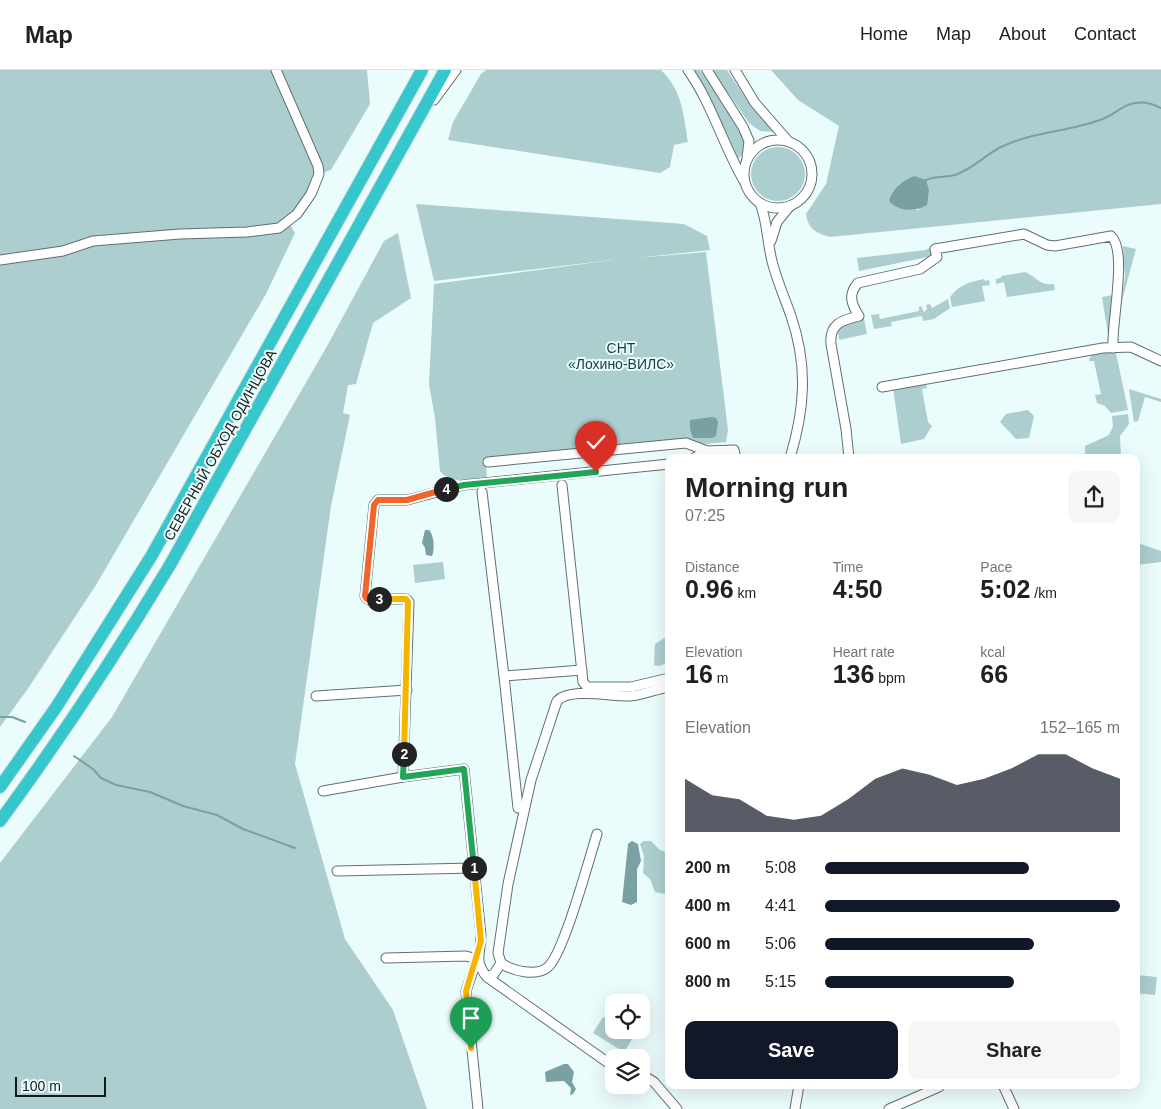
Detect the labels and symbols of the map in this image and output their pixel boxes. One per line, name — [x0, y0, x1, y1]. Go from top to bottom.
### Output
park label: СНТ «Лохино-ВИЛС» — [568, 340, 674, 372]
street label: СЕВЕРНЫЙ ОБХОД ОДИНЦОВА — [160, 346, 280, 543]
pin — [575, 421, 617, 472]
pin: 4 — [434, 476, 458, 502]
pin: 3 — [366, 586, 392, 612]
pin: 2 — [392, 742, 416, 766]
pin: 1 — [462, 856, 486, 880]
pin — [450, 997, 492, 1048]
scale bar — [15, 1074, 106, 1097]

